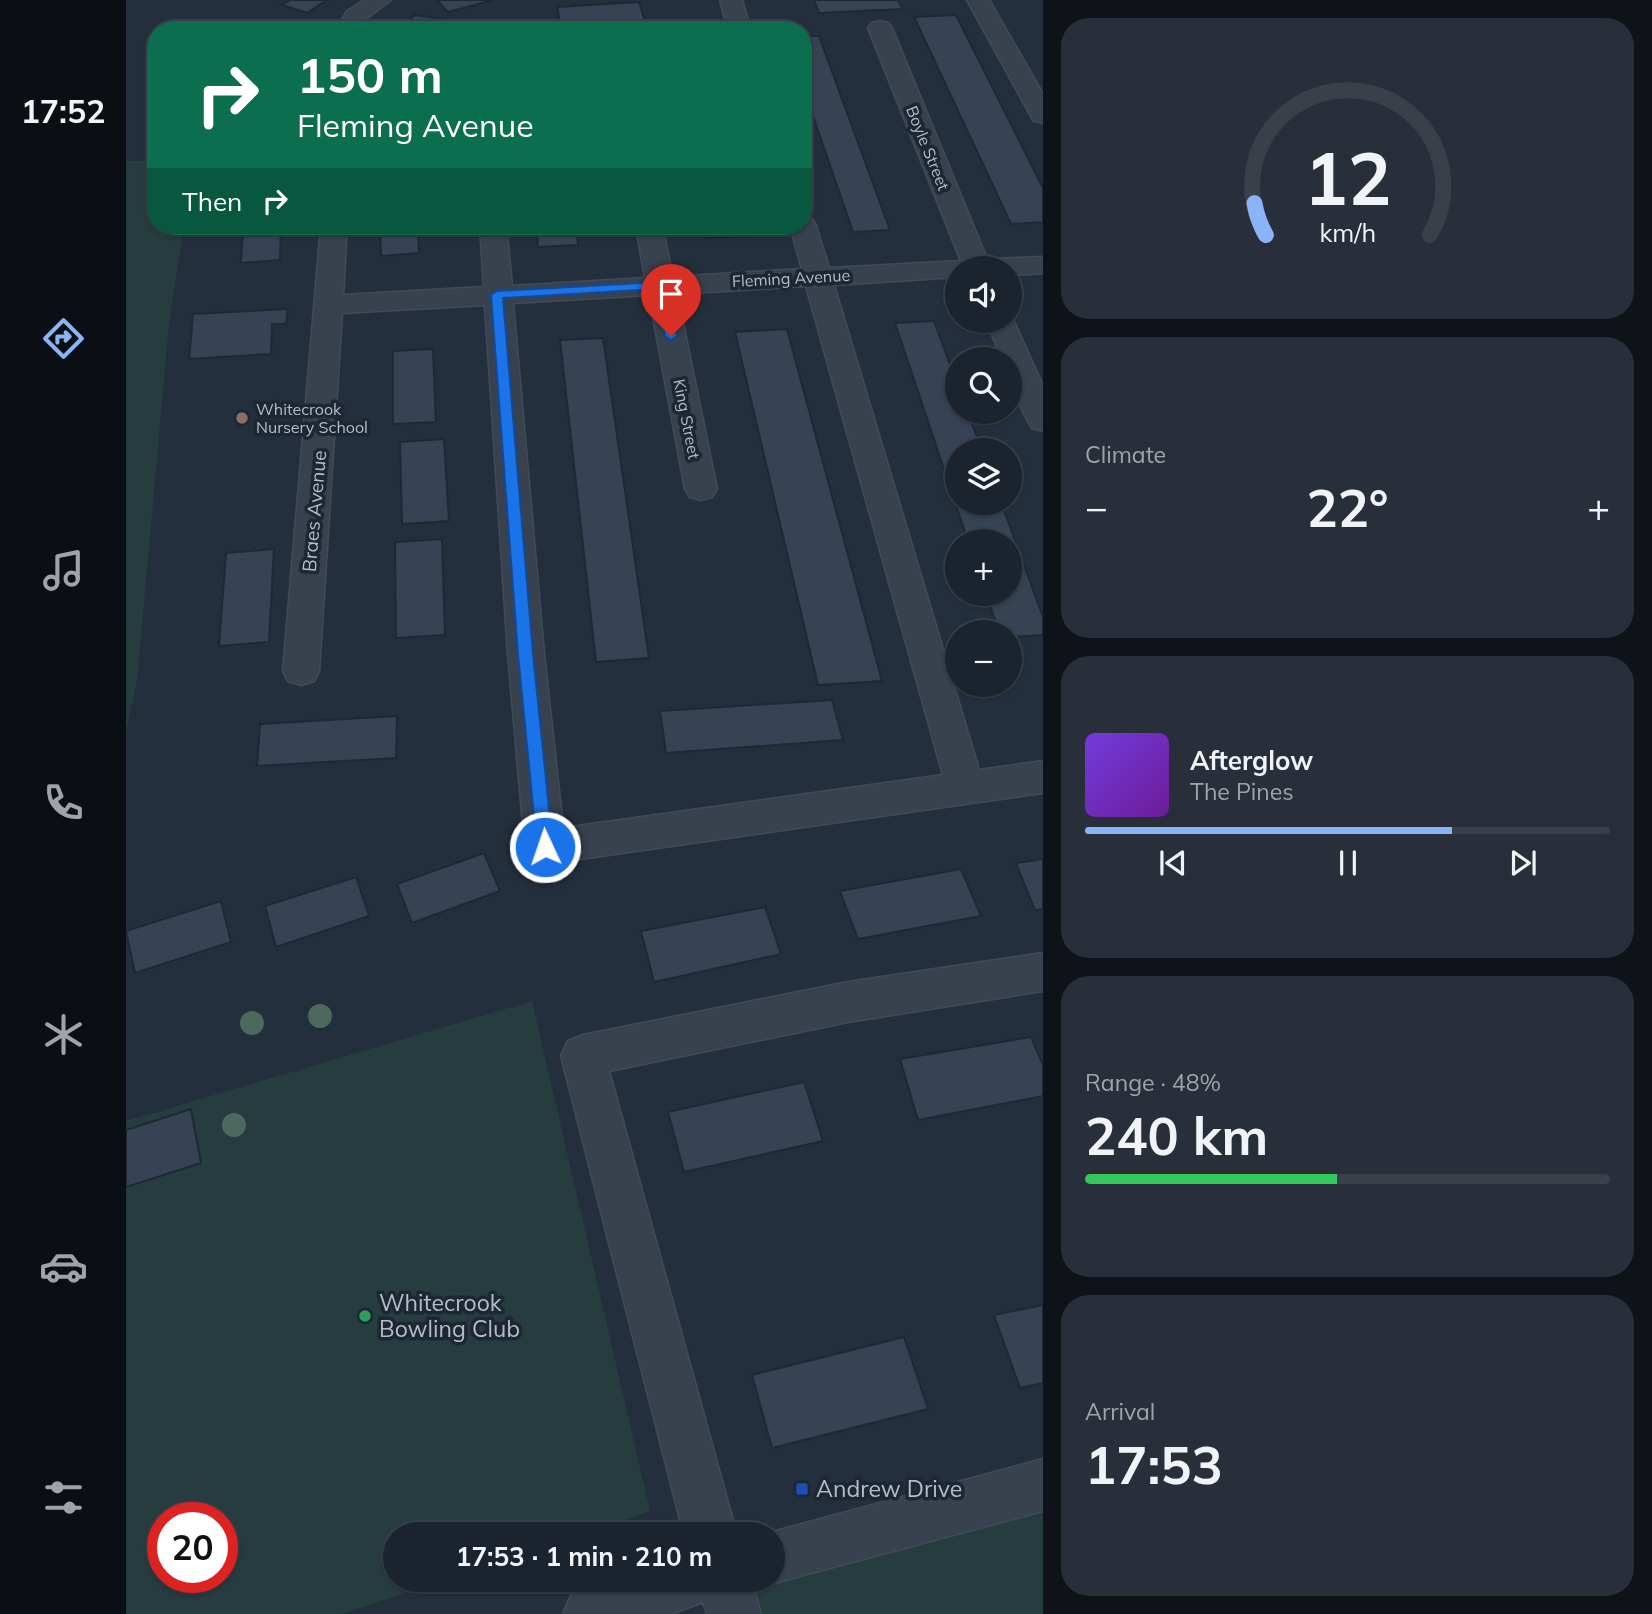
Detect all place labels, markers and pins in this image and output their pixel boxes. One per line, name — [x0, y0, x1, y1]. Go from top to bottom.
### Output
pin — [641, 264, 701, 336]
place label: Whitecrook Nursery School — [256, 399, 368, 437]
marker: Whitecrook Nursery School — [234, 410, 250, 426]
place label: Whitecrook Bowling Club — [379, 1288, 520, 1343]
marker: Whitecrook Bowling Club — [357, 1308, 373, 1324]
place label: Andrew Drive — [816, 1474, 962, 1503]
marker: Andrew Drive — [794, 1481, 810, 1497]

